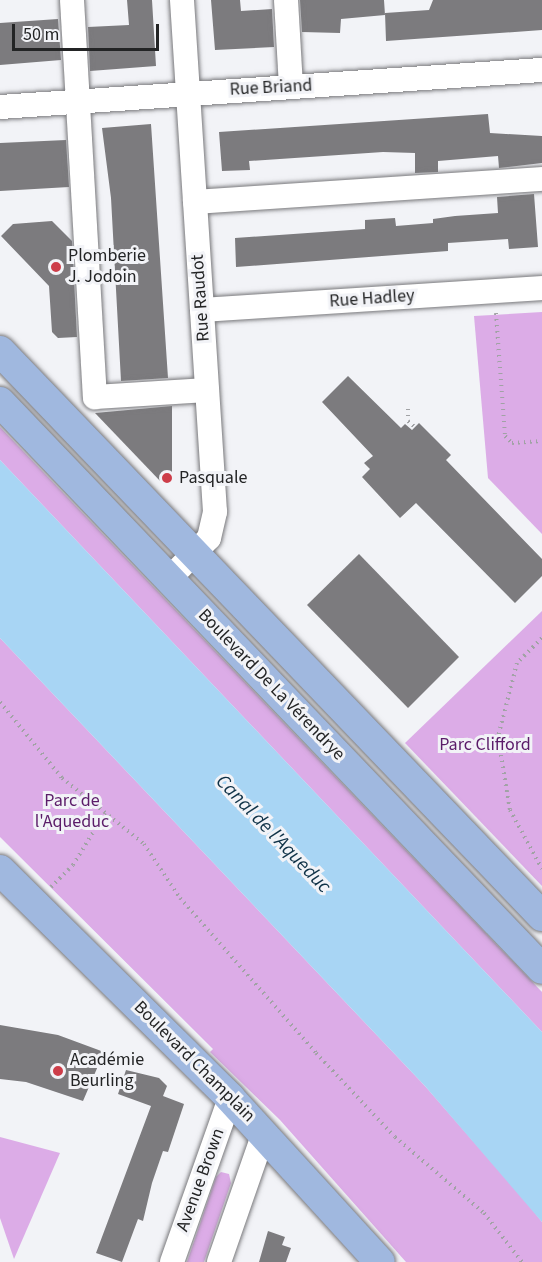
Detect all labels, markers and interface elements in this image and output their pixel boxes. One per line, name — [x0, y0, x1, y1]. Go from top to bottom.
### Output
scale bar — [15, 12, 162, 50]
text: 50 m — [23, 22, 59, 47]
street label: Rue Briand — [229, 75, 313, 101]
place label: Plomberie J. Jodoin — [68, 246, 146, 288]
street label: Rue Raudot — [187, 254, 215, 342]
marker: Plomberie J. Jodoin — [49, 260, 63, 274]
street label: Rue Hadley — [329, 285, 415, 313]
place label: Pasquale — [179, 467, 247, 489]
marker: Pasquale — [160, 471, 174, 485]
street label: Boulevard De La Vérendrye — [193, 605, 349, 765]
park label: Parc Clifford — [439, 734, 531, 756]
water label: Canal de l'Aqueduc — [210, 770, 336, 898]
park label: Parc de l'Aqueduc — [35, 791, 109, 834]
street label: Boulevard Champlain — [129, 997, 259, 1127]
place label: Académie Beurling — [70, 1050, 144, 1092]
marker: Académie Beurling — [51, 1064, 65, 1078]
street label: Avenue Brown — [172, 1125, 230, 1235]

